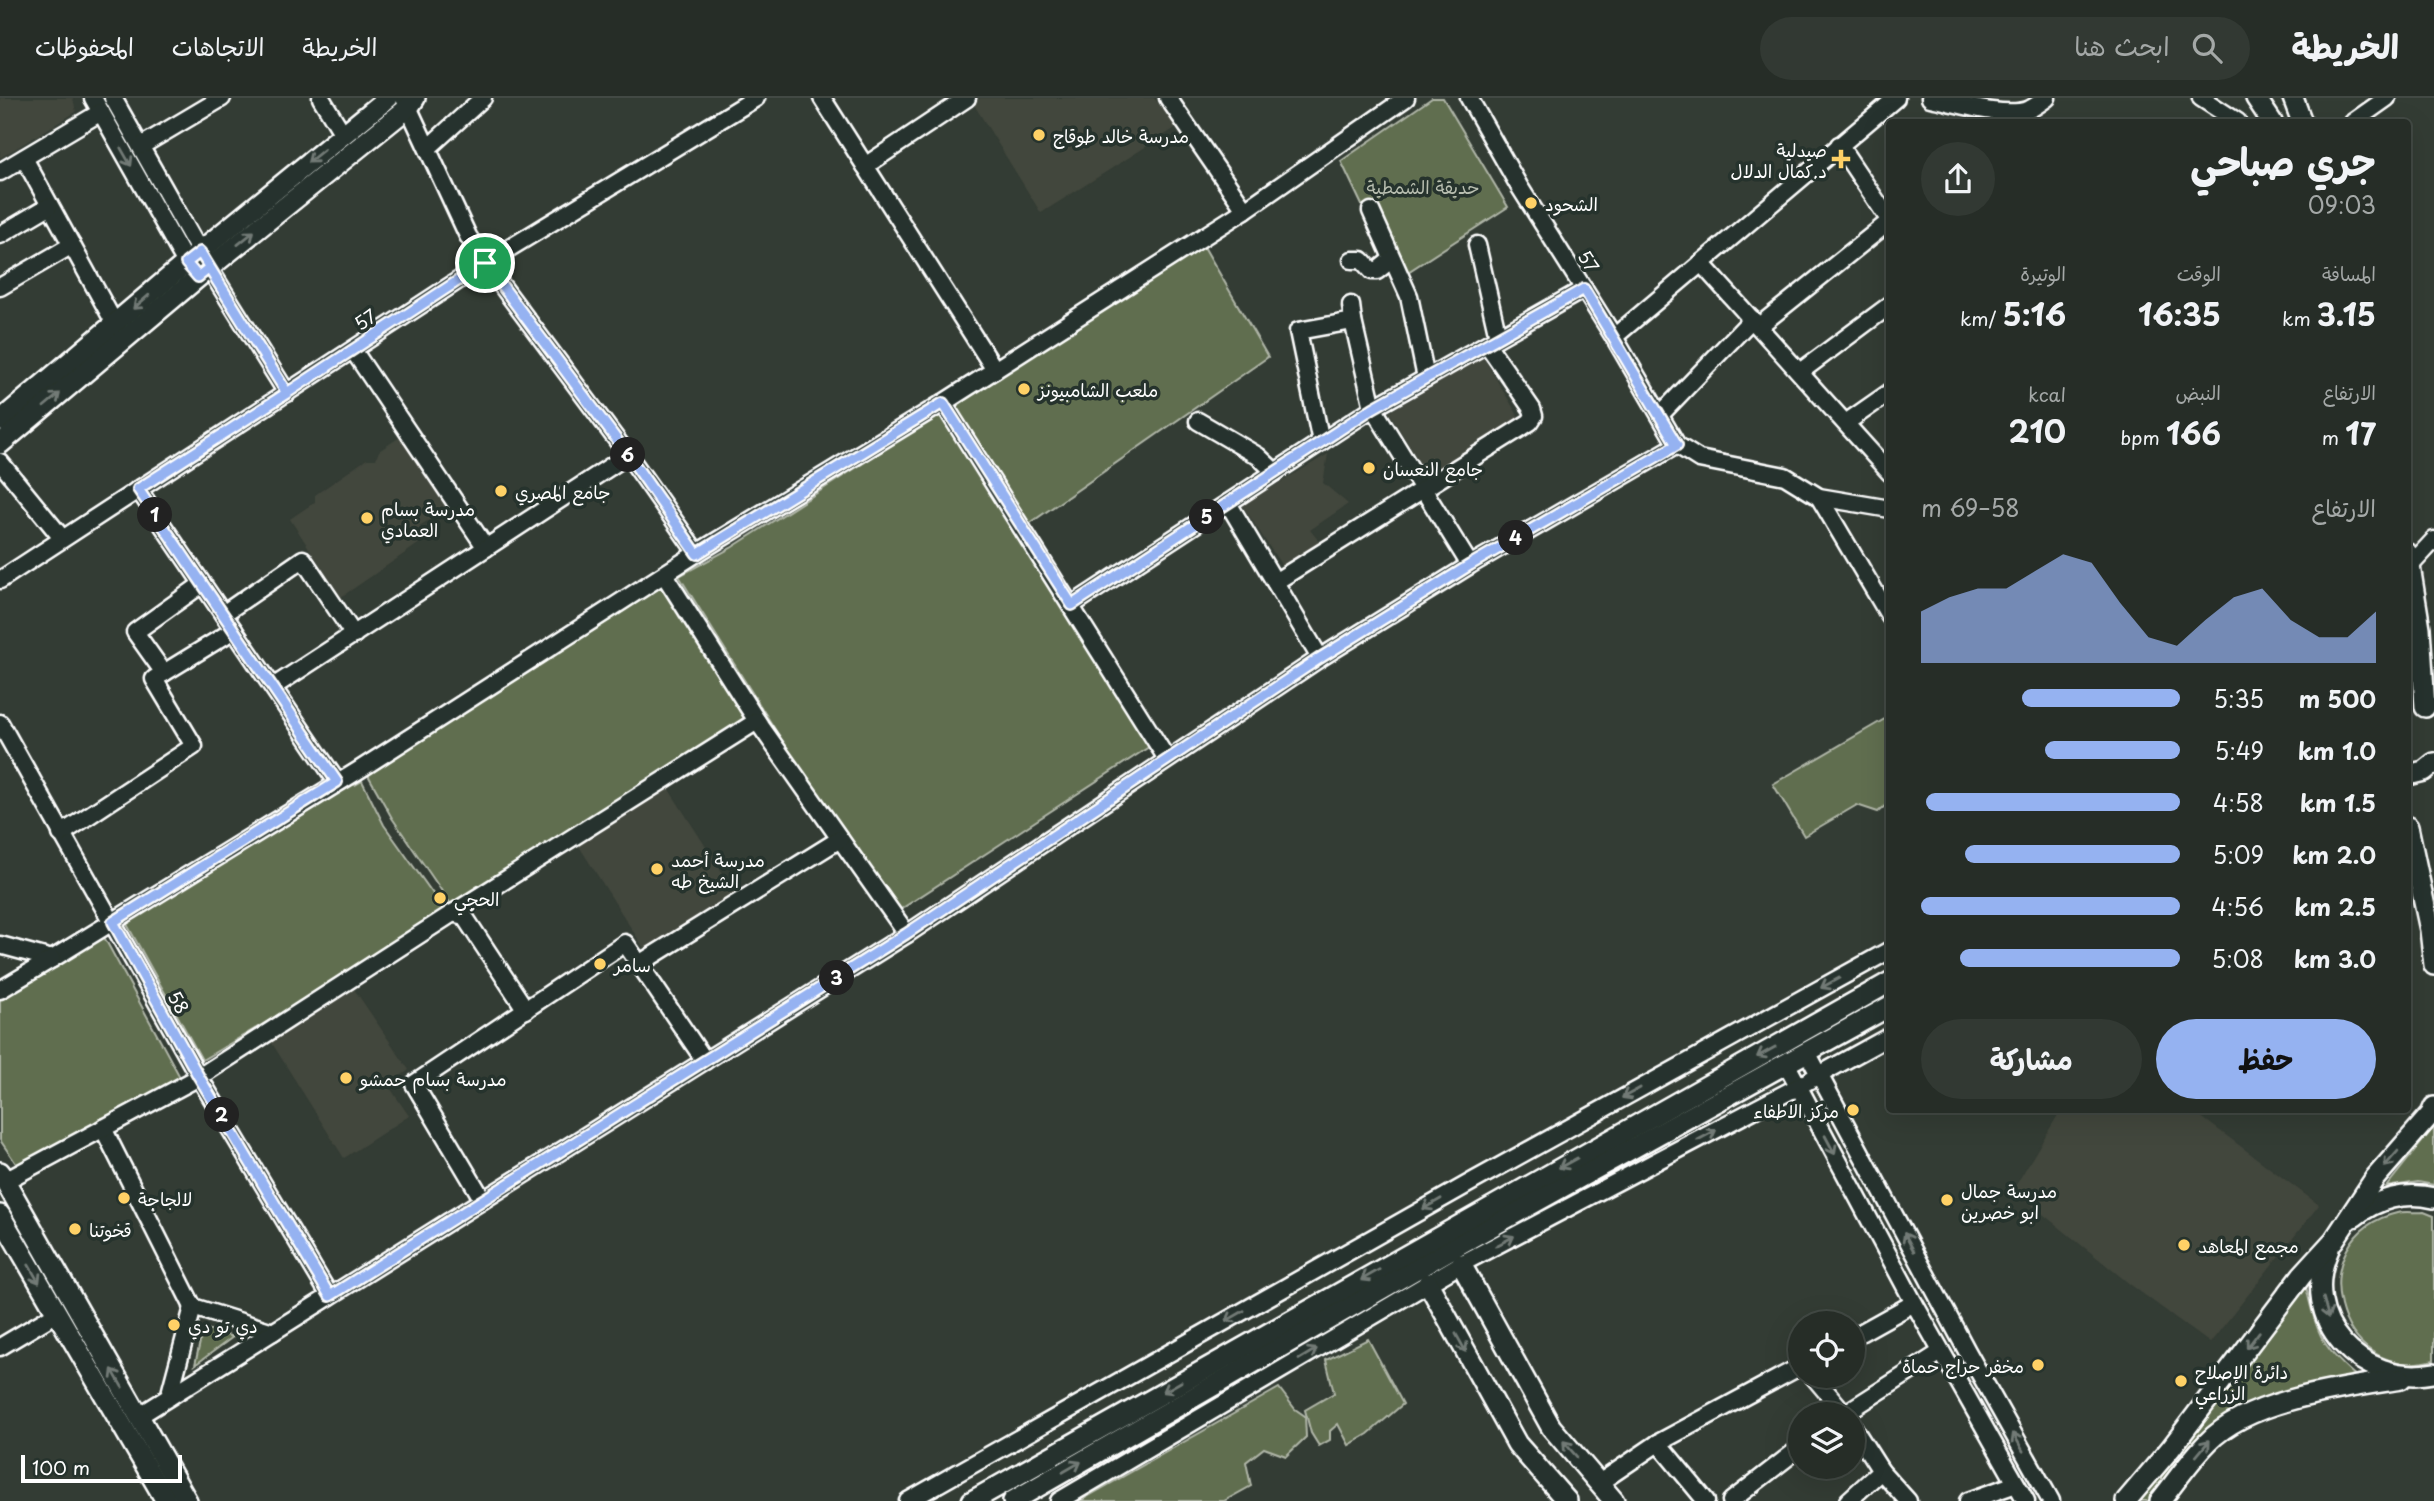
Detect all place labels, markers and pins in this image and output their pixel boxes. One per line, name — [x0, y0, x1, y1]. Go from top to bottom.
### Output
place label: مدرسة خالد طوقاج — [1053, 122, 1189, 149]
marker: مدرسة خالد طوقاج — [1031, 127, 1047, 143]
place label: صيدلية د.كمال الدلال — [1731, 136, 1827, 184]
marker: صيدلية د.كمال الدلال — [1833, 151, 1849, 167]
place label: الشحود — [1545, 190, 1598, 217]
marker: الشحود — [1523, 195, 1539, 211]
pin — [455, 233, 515, 293]
place label: ملعب الشامبيونز — [1036, 376, 1158, 403]
marker: ملعب الشامبيونز — [1016, 381, 1032, 397]
pin: 6 — [610, 438, 646, 472]
place label: جامع النعسان — [1383, 455, 1483, 483]
marker: جامع النعسان — [1361, 460, 1377, 476]
place label: جامع المصري — [515, 478, 611, 506]
marker: جامع المصري — [493, 483, 509, 499]
place label: مدرسة بسام العمادي — [381, 495, 475, 544]
pin: 1 — [138, 498, 172, 532]
pin: 5 — [1190, 500, 1224, 534]
marker: مدرسة بسام العمادي — [359, 510, 375, 526]
pin: 4 — [1498, 520, 1534, 556]
place label: مدرسة أحمد الشيخ طه — [671, 846, 765, 894]
marker: مدرسة أحمد الشيخ طه — [649, 861, 665, 877]
place label: الحجي — [454, 885, 499, 916]
marker: الحجي — [432, 890, 448, 906]
place label: سامر — [612, 951, 651, 978]
marker: سامر — [592, 956, 608, 972]
pin: 3 — [820, 960, 854, 996]
place label: مدرسة بسام حمشو — [358, 1065, 507, 1094]
marker: مدرسة بسام حمشو — [338, 1070, 354, 1086]
place label: مركز الاطفاء — [1753, 1097, 1839, 1124]
pin: 2 — [204, 1098, 240, 1132]
marker: مركز الاطفاء — [1845, 1102, 1861, 1118]
place label: مدرسة جمال ابو خصرين — [1961, 1177, 2057, 1225]
place label: لالجاجة — [138, 1185, 192, 1212]
marker: لالجاجة — [116, 1190, 132, 1206]
marker: مدرسة جمال ابو خصرين — [1939, 1192, 1955, 1208]
place label: قخوتنا — [89, 1216, 132, 1243]
marker: قخوتنا — [67, 1221, 83, 1237]
place label: مجمع المعاهد — [2198, 1232, 2299, 1260]
marker: مجمع المعاهد — [2176, 1237, 2192, 1253]
place label: دي تو دي — [188, 1312, 258, 1340]
marker: دي تو دي — [166, 1317, 182, 1333]
place label: مخفر حراج حماة — [1902, 1352, 2024, 1379]
marker: مخفر حراج حماة — [2030, 1357, 2046, 1373]
place label: دائرة الإصلاح الزراعي — [2195, 1358, 2288, 1410]
marker: دائرة الإصلاح الزراعي — [2173, 1373, 2189, 1389]

